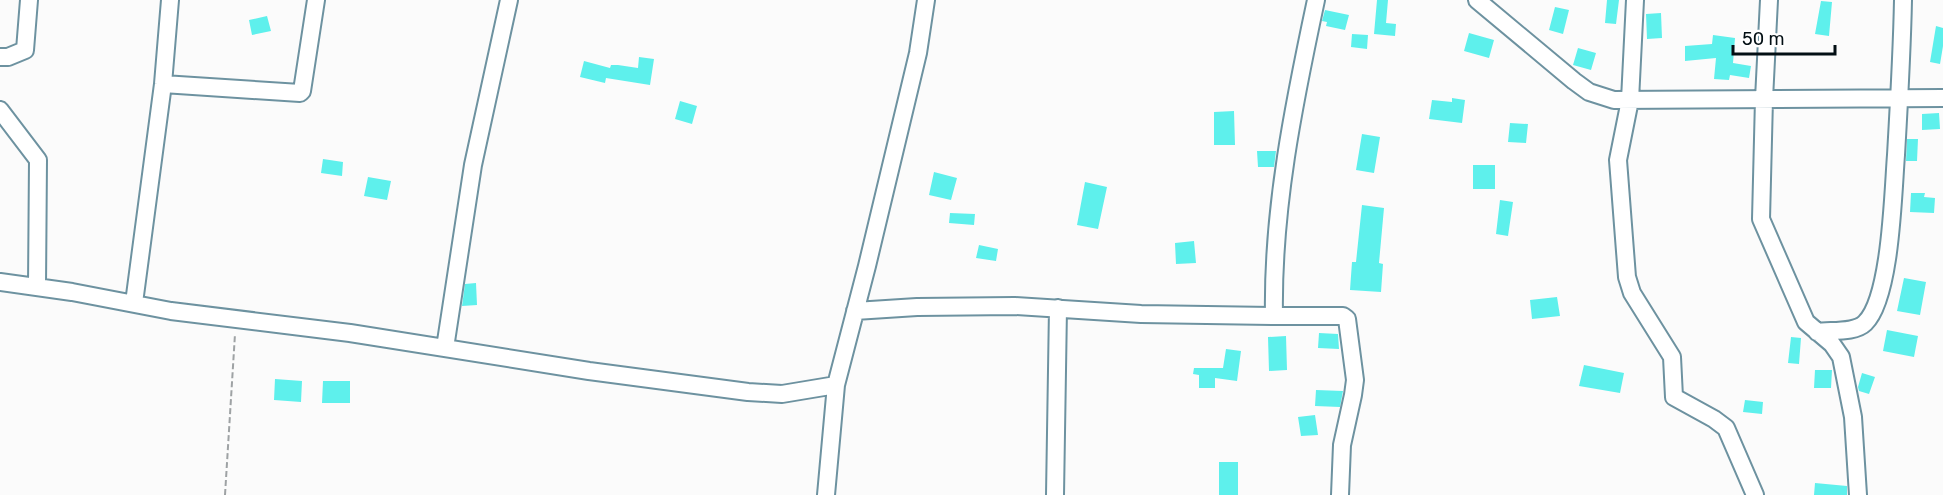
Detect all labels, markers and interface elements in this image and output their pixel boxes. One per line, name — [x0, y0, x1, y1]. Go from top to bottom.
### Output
scale bar — [1733, 18, 1835, 56]
text: 50 m — [1742, 28, 1785, 50]

